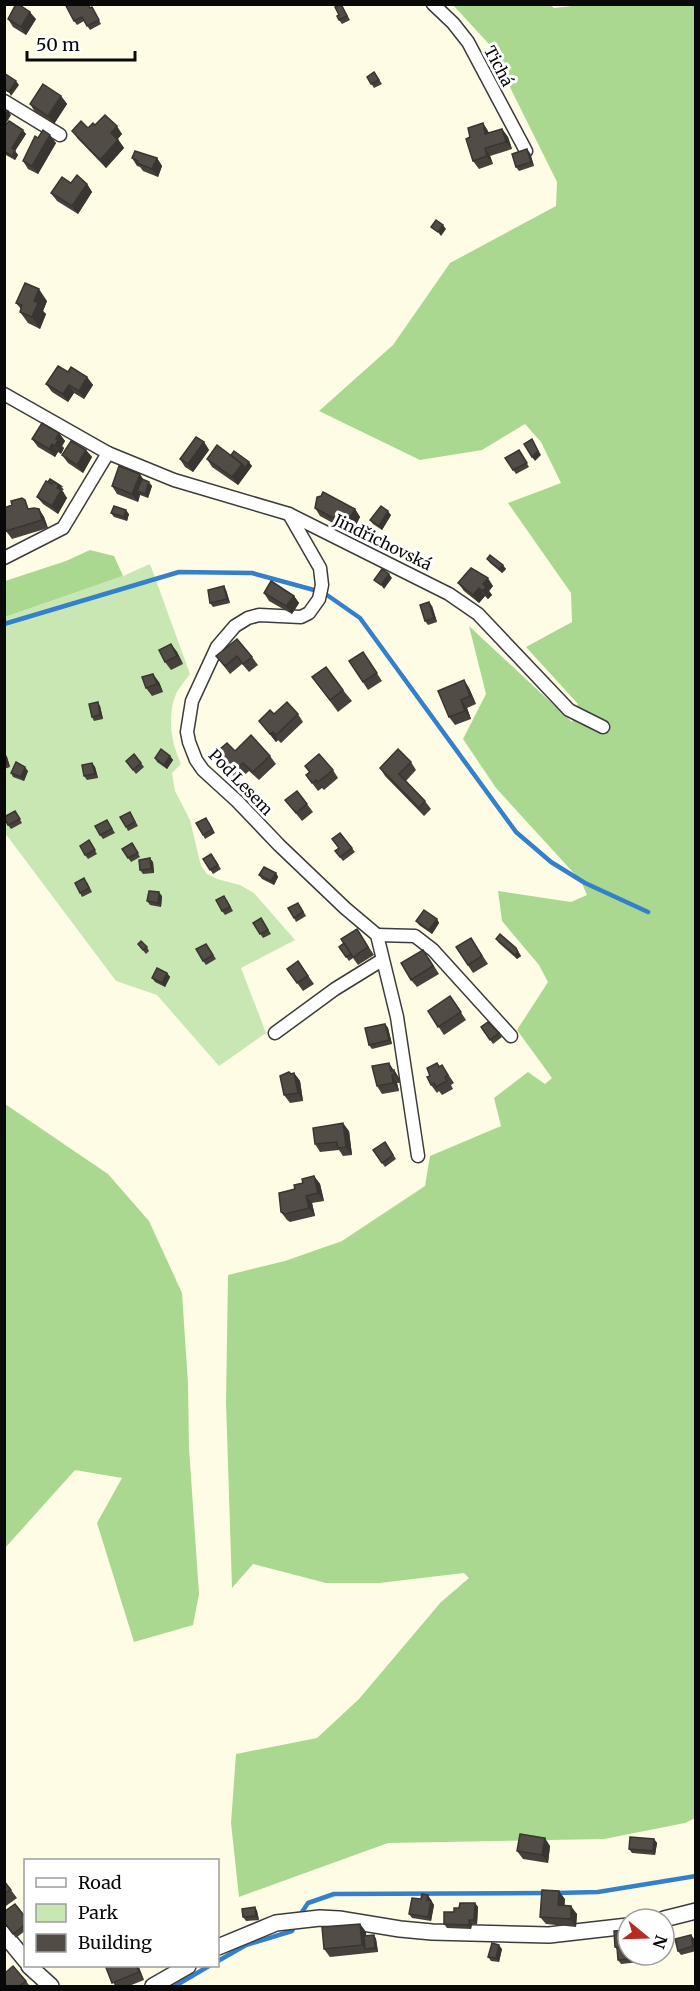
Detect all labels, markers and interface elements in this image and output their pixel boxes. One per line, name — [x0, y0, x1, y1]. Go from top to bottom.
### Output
scale bar — [27, 24, 135, 62]
text: 50 m — [36, 33, 80, 56]
street label: Tichá — [480, 42, 518, 90]
street label: Jindřichovská — [330, 509, 436, 574]
street label: Pod Lesem — [205, 745, 277, 819]
legend — [24, 1859, 219, 1967]
text: Road — [78, 1871, 122, 1894]
text: Park — [78, 1901, 119, 1924]
north arrow — [616, 1907, 676, 1967]
text: Building — [78, 1931, 152, 1954]
text: N — [649, 1933, 672, 1951]

